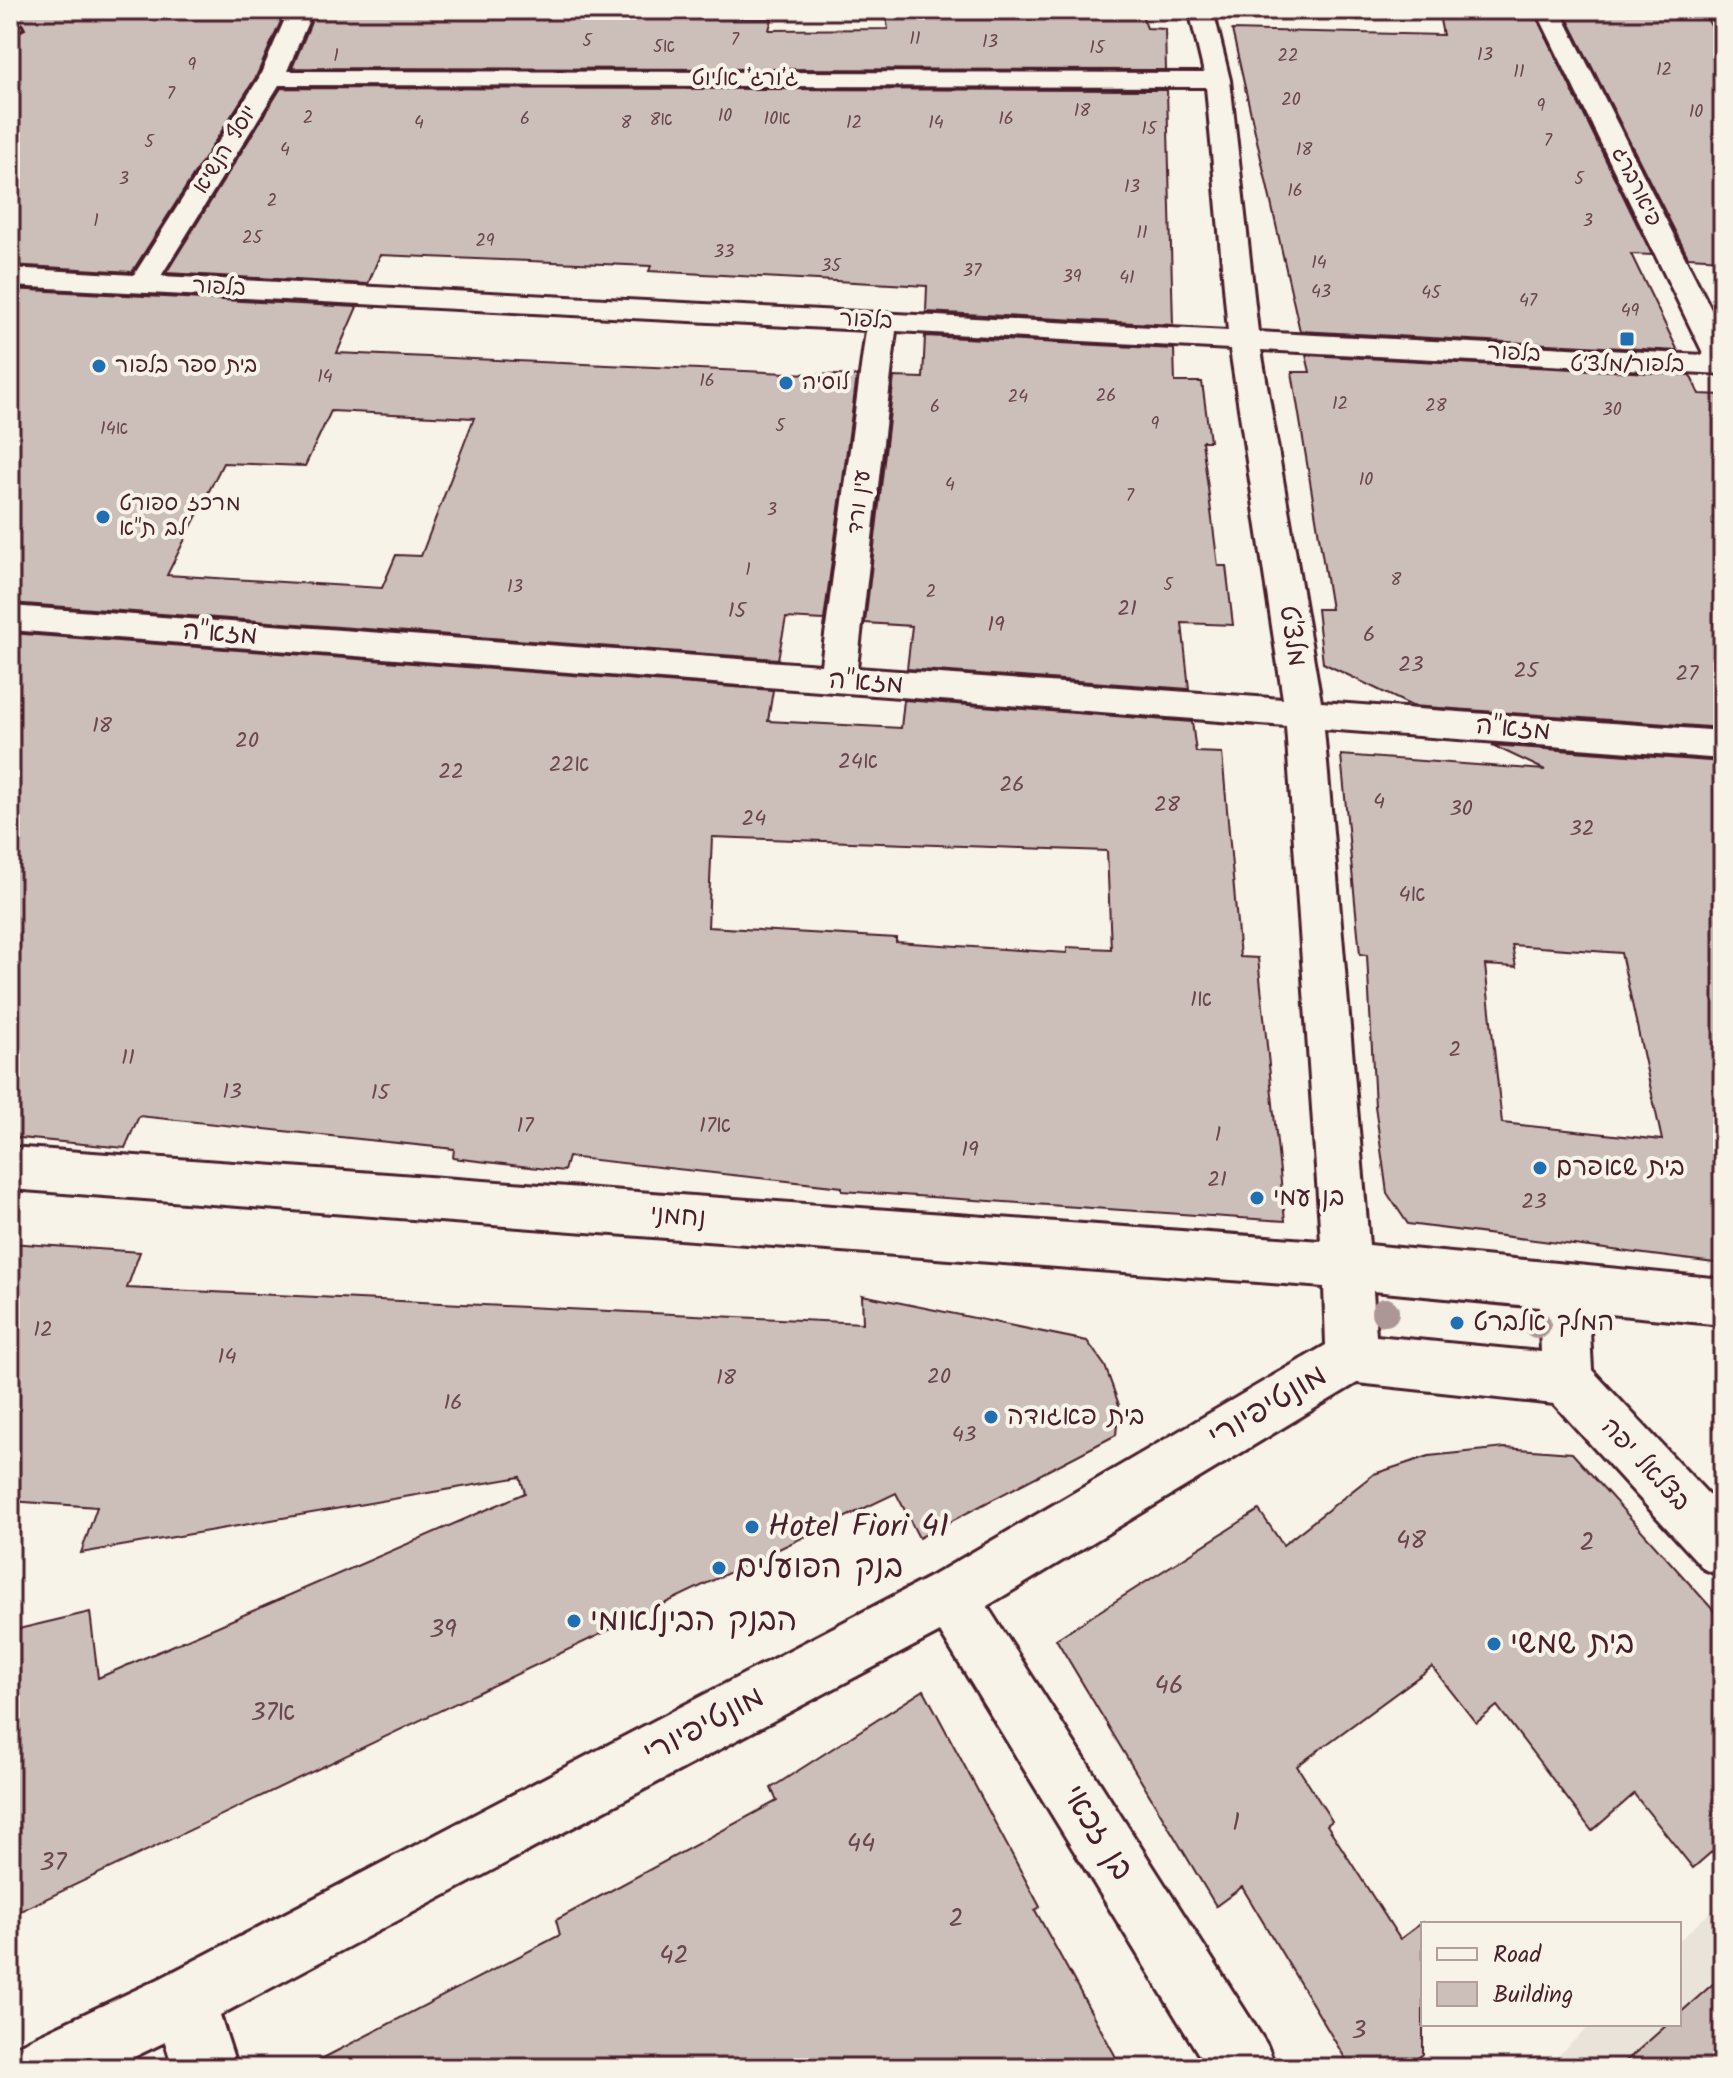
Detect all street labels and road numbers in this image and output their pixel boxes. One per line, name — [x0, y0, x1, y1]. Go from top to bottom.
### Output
street label: ג'ורג' אליוט — [692, 62, 798, 97]
street label: יוסף הנשיא — [185, 99, 267, 201]
street label: פיארברג — [1602, 141, 1670, 233]
street label: בלפור — [191, 269, 247, 307]
street label: בלפור — [838, 302, 894, 340]
street label: בלפור — [1486, 335, 1542, 373]
street label: עין ורד — [839, 468, 881, 536]
street label: מלצ'ט — [1266, 602, 1318, 670]
street label: מזא"ה — [181, 610, 259, 658]
street label: מזא"ה — [827, 659, 905, 707]
street label: מזא"ה — [1474, 705, 1552, 753]
street label: נחמני — [649, 1194, 707, 1240]
street label: מונטיפיורי — [1199, 1351, 1337, 1463]
street label: בצלאל יפה — [1590, 1408, 1700, 1522]
street label: מונטיפיורי — [634, 1673, 774, 1779]
street label: בן זכאי — [1048, 1775, 1146, 1891]

